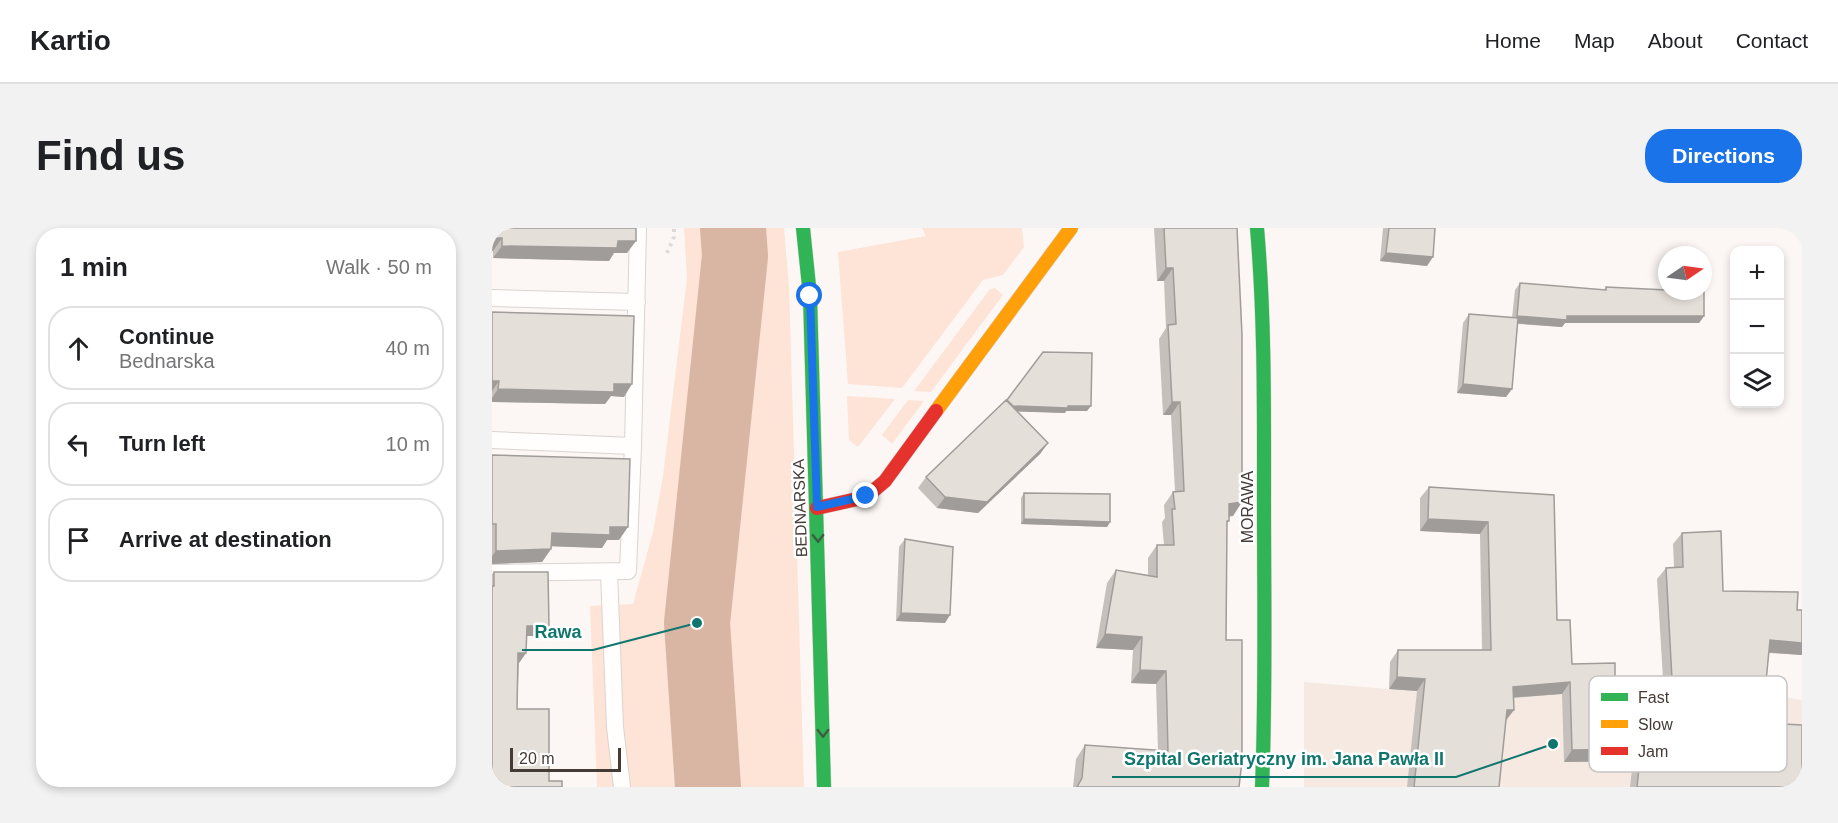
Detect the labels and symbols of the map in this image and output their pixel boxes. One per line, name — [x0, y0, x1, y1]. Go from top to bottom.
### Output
north arrow — [1658, 246, 1712, 300]
route start — [796, 282, 822, 308]
street label: BEDNARSKA — [790, 458, 810, 558]
street label: MORAWA — [1239, 470, 1256, 543]
route end — [852, 482, 878, 508]
one-way arrow — [811, 534, 824, 543]
callout: Rawa — [522, 614, 593, 650]
text: Rawa — [534, 622, 582, 642]
legend — [1589, 676, 1787, 772]
text: Fast — [1638, 689, 1670, 706]
text: Slow — [1638, 716, 1673, 733]
one-way arrow — [817, 729, 829, 738]
callout: Szpital Geriatryczny im. Jana Pawła II — [1112, 741, 1456, 777]
text: Jam — [1638, 743, 1668, 760]
scale bar — [510, 745, 621, 772]
text: Szpital Geriatryczny im. Jana Pawła II — [1124, 749, 1444, 769]

